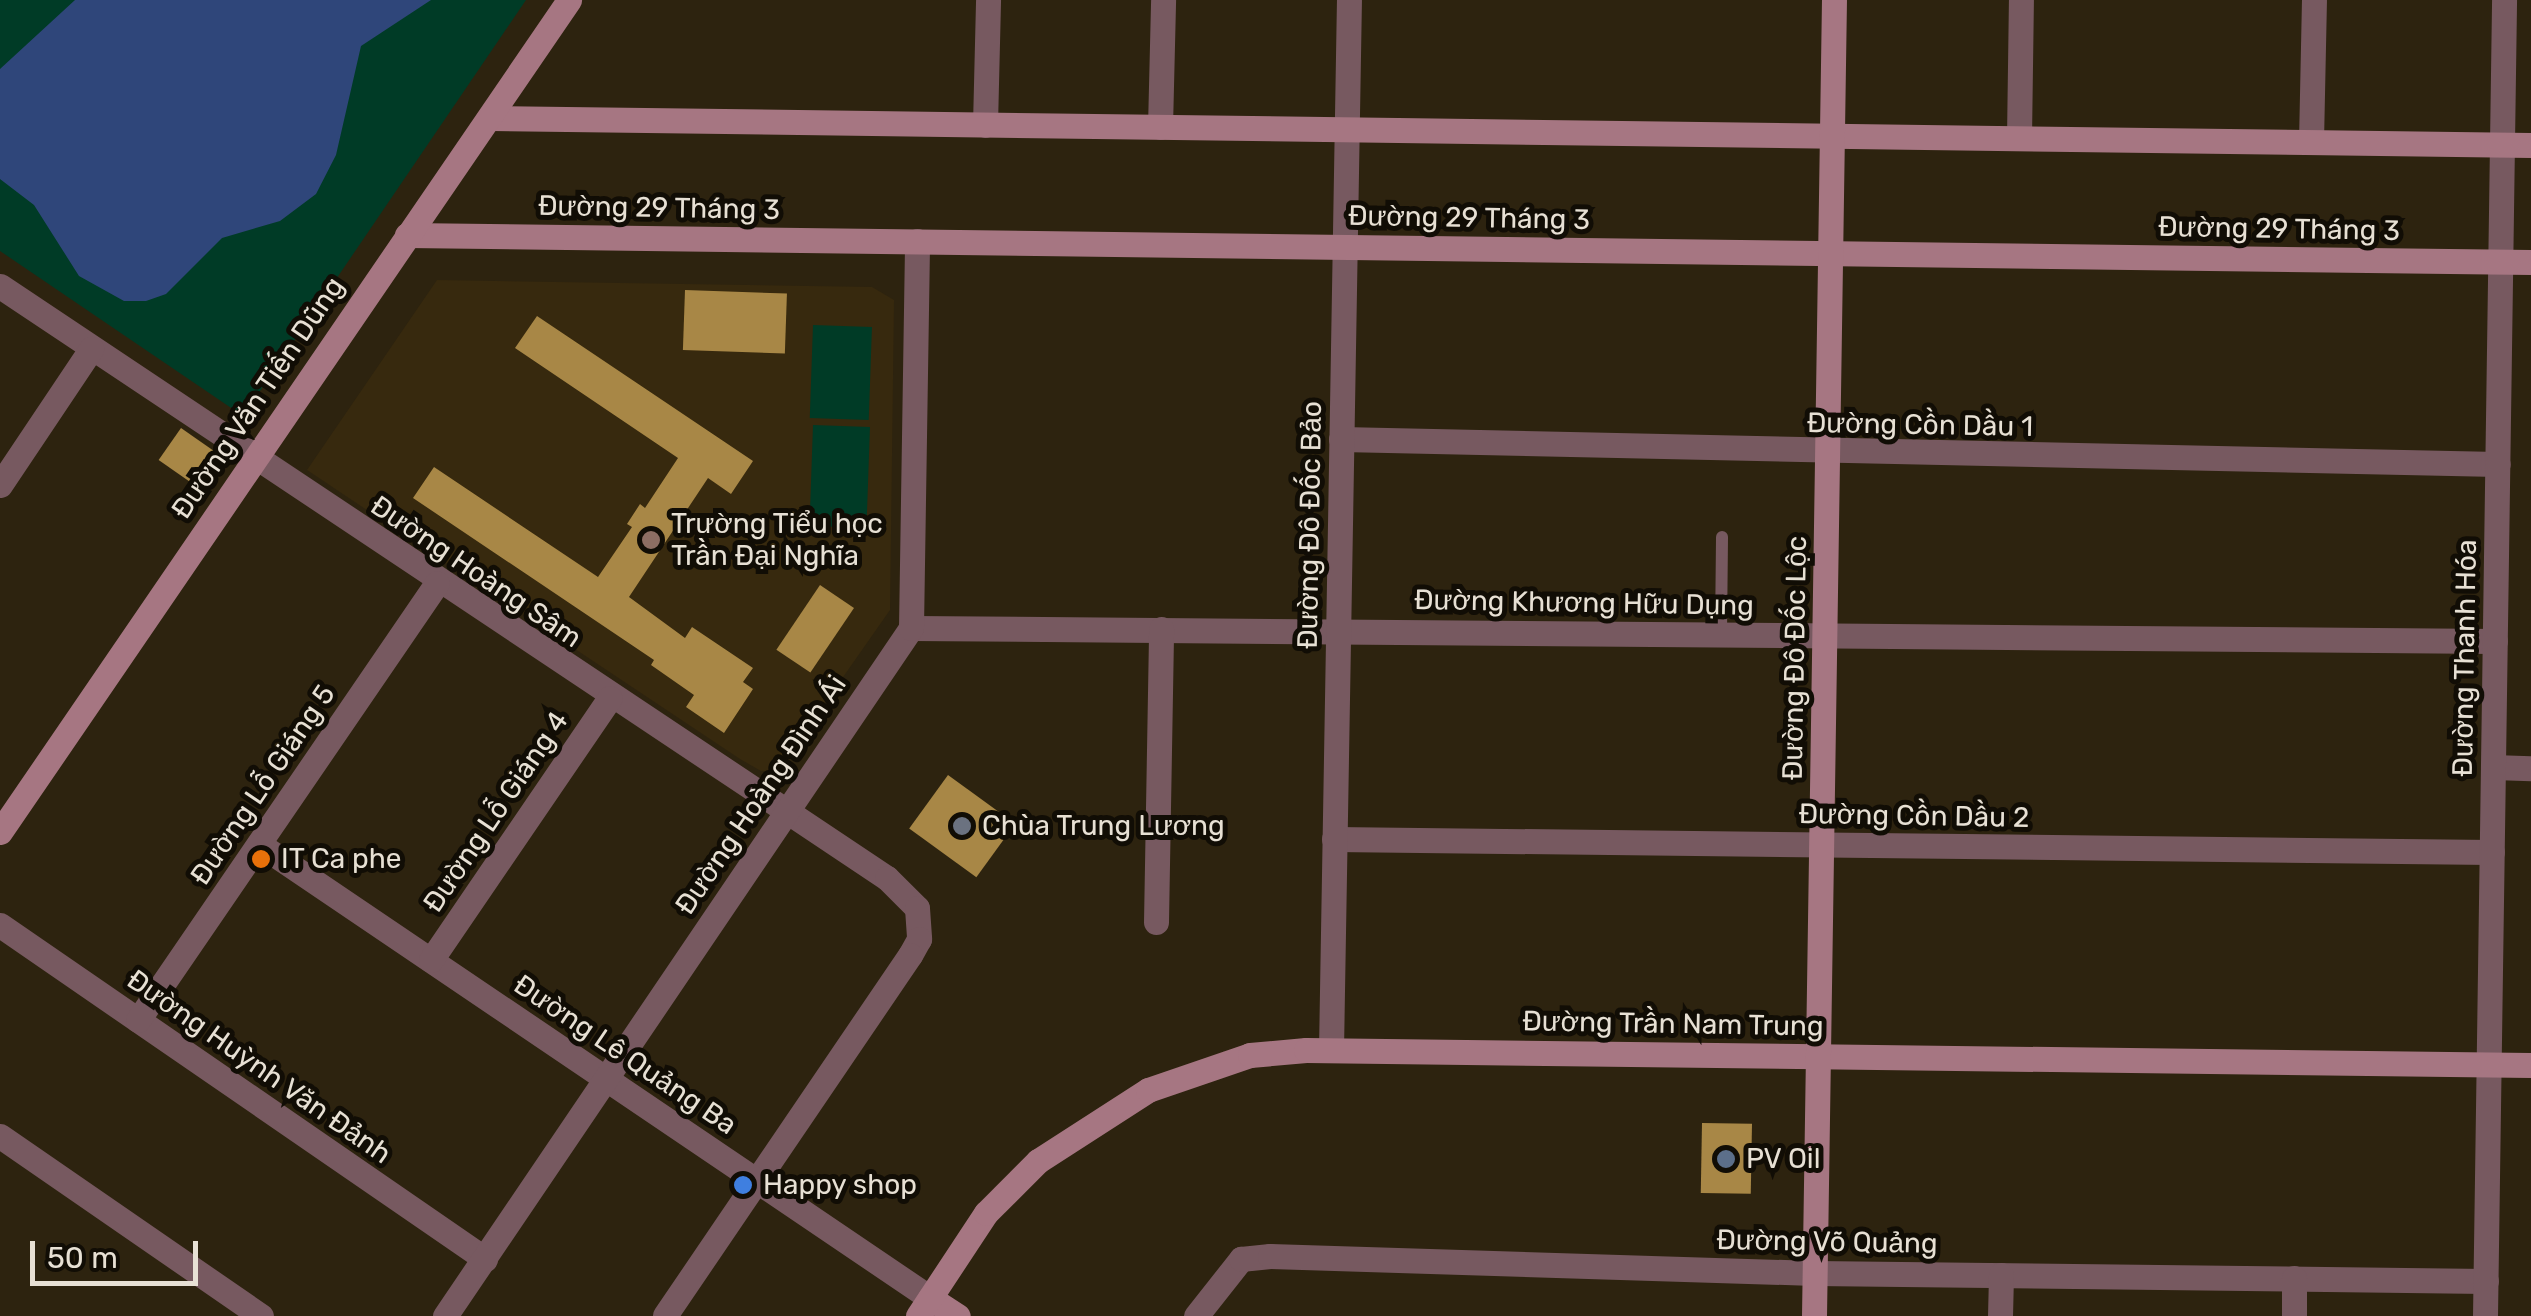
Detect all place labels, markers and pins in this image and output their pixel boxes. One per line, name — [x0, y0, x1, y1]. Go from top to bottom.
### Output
place label: Trường Tiểu học Trần Đại Nghĩa — [671, 507, 883, 573]
marker: Trường Tiểu học Trần Đại Nghĩa — [640, 529, 662, 551]
place label: Chùa Trung Lương — [982, 809, 1225, 843]
marker: Chùa Trung Lương — [951, 815, 973, 837]
place label: IT Ca phe — [281, 842, 402, 876]
marker: IT Ca phe — [250, 848, 272, 870]
place label: PV Oil — [1746, 1142, 1821, 1176]
marker: PV Oil — [1715, 1148, 1737, 1170]
place label: Happy shop — [763, 1168, 918, 1202]
marker: Happy shop — [732, 1174, 754, 1196]

